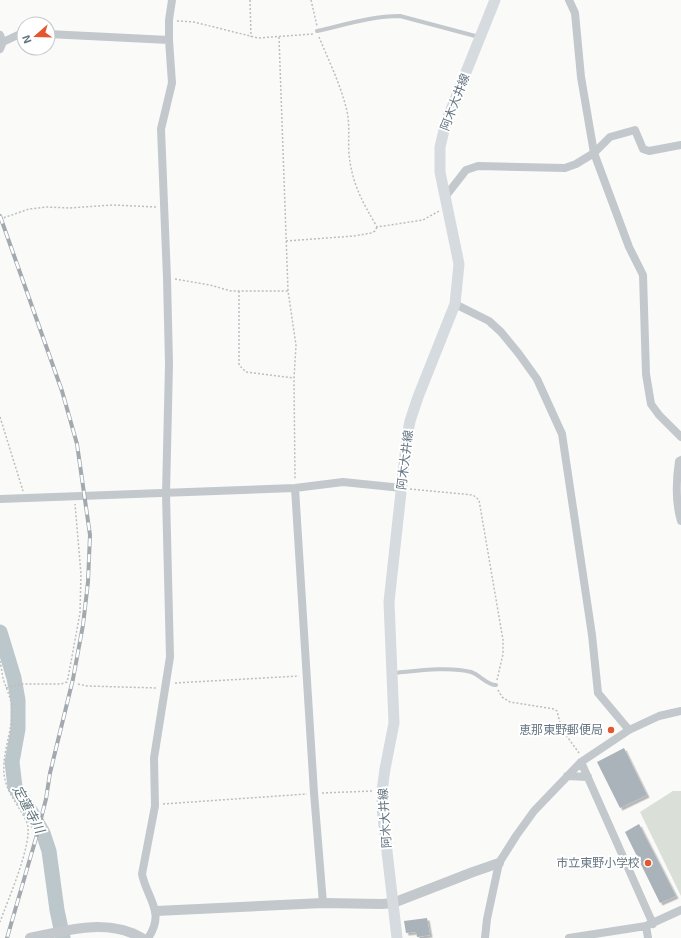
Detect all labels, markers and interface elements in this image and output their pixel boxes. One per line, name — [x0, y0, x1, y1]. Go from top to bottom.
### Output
north arrow — [16, 16, 56, 56]
text: N — [19, 34, 34, 46]
street label: 阿木大井線 — [437, 71, 471, 132]
street label: 阿木大井線 — [393, 429, 415, 491]
place label: 恵那東野郵便局 — [519, 722, 603, 736]
marker: 恵那東野郵便局 — [606, 725, 616, 735]
water label: 定蓮寺川 — [10, 782, 49, 837]
street label: 阿木大井線 — [375, 788, 393, 848]
place label: 市立東野小学校 — [556, 855, 640, 869]
marker: 市立東野小学校 — [643, 858, 653, 868]

